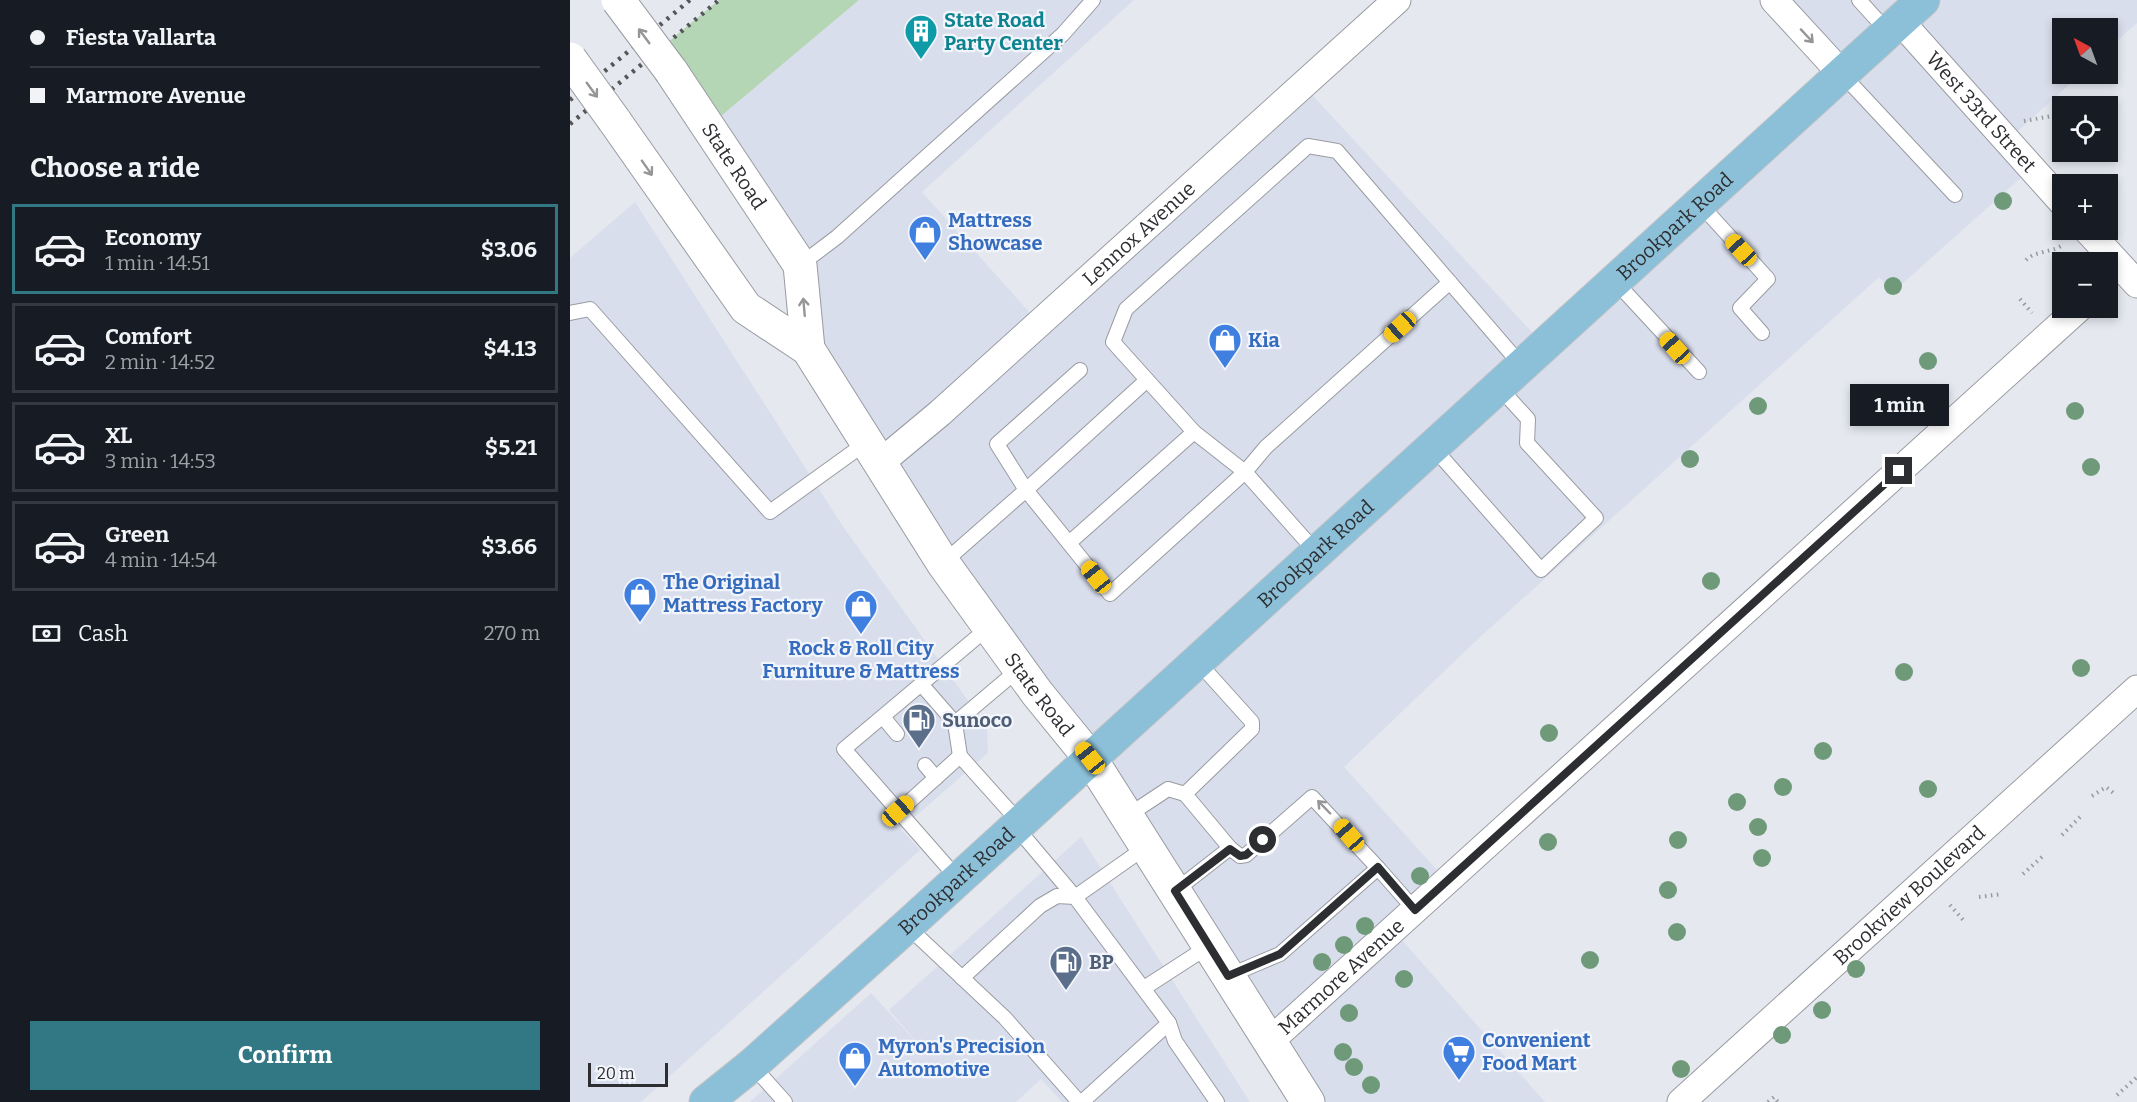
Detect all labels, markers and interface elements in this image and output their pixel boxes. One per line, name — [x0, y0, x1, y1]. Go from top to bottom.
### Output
place label: State Road Party Center — [944, 8, 1064, 55]
building icon: State Road Party Center — [903, 13, 939, 60]
north arrow — [2052, 18, 2118, 84]
map controls — [2052, 18, 2118, 318]
text: Fiesta Vallarta — [66, 24, 216, 51]
one-way arrow — [638, 28, 651, 44]
one-way arrow — [1800, 29, 1814, 44]
street label: West 33rd Street — [1921, 47, 2042, 177]
one-way arrow — [586, 81, 598, 97]
text: Marmore Avenue — [66, 82, 246, 109]
button: locate — [2052, 96, 2118, 162]
street label: State Road — [697, 118, 772, 214]
text: Choose a ride — [30, 152, 200, 184]
one-way arrow — [641, 159, 653, 176]
street label: Brookpark Road — [1612, 167, 1738, 285]
button: + — [2052, 174, 2118, 240]
street label: Lennox Avenue — [1078, 176, 1200, 290]
place label: Mattress Showcase — [948, 208, 1042, 255]
shop icon: Mattress Showcase — [907, 214, 943, 261]
icon: car — [33, 222, 87, 276]
text: Economy — [105, 224, 201, 251]
car — [1722, 231, 1760, 269]
text: $3.06 — [481, 236, 537, 263]
text: 1 min · 14:51 — [105, 251, 210, 275]
button: − — [2052, 252, 2118, 318]
one-way arrow — [798, 298, 809, 317]
car — [1381, 308, 1419, 346]
icon: car — [33, 321, 87, 375]
shop icon: Kia — [1207, 322, 1243, 369]
text: Comfort — [105, 323, 192, 350]
place label: Kia — [1248, 328, 1280, 352]
car — [1656, 329, 1694, 367]
text: $4.13 — [483, 335, 537, 362]
text: 2 min · 14:52 — [105, 350, 215, 374]
callout: 1 min — [1850, 384, 1948, 426]
text: 1 min — [1874, 393, 1925, 417]
icon: car — [33, 420, 87, 474]
text: XL — [105, 422, 132, 449]
text: $5.21 — [485, 434, 537, 461]
text: 3 min · 14:53 — [105, 449, 216, 473]
route end — [1885, 457, 1912, 484]
street label: Brookpark Road — [1253, 495, 1379, 613]
icon: car — [33, 519, 87, 573]
text: Green — [105, 521, 169, 548]
text: $3.66 — [481, 533, 537, 560]
text: 4 min · 14:54 — [105, 548, 217, 572]
car — [1078, 557, 1114, 597]
place label: The Original Mattress Factory — [663, 570, 823, 617]
shop icon: The Original Mattress Factory — [622, 576, 658, 623]
shop icon: Rock & Roll City Furniture & Mattress — [843, 588, 879, 635]
icon: cash — [30, 617, 63, 650]
text: Cash — [78, 620, 128, 647]
text: 270 m — [484, 621, 540, 645]
place label: Rock & Roll City Furniture & Mattress — [762, 636, 960, 683]
street label: State Road — [1000, 648, 1079, 741]
fuel station icon: Sunoco — [901, 702, 937, 749]
place label: Sunoco — [942, 708, 1012, 732]
car — [1072, 738, 1108, 778]
car — [879, 792, 917, 830]
one-way arrow — [1316, 800, 1331, 815]
car — [1330, 816, 1368, 854]
street label: Brookview Boulevard — [1829, 820, 1990, 970]
street label: Brookpark Road — [893, 822, 1019, 940]
route start — [1249, 826, 1276, 853]
street label: Marmore Avenue — [1273, 913, 1409, 1040]
fuel station icon: BP — [1048, 944, 1084, 991]
place label: BP — [1089, 950, 1114, 974]
button: Confirm — [30, 1021, 540, 1090]
place label: Convenient Food Mart — [1482, 1028, 1591, 1075]
place label: Myron's Precision Automotive — [878, 1034, 1045, 1081]
supermarket icon: Convenient Food Mart — [1441, 1034, 1477, 1081]
shop icon: Myron's Precision Automotive — [837, 1040, 873, 1087]
scale bar — [588, 1060, 668, 1088]
text: 20 m — [597, 1064, 634, 1083]

